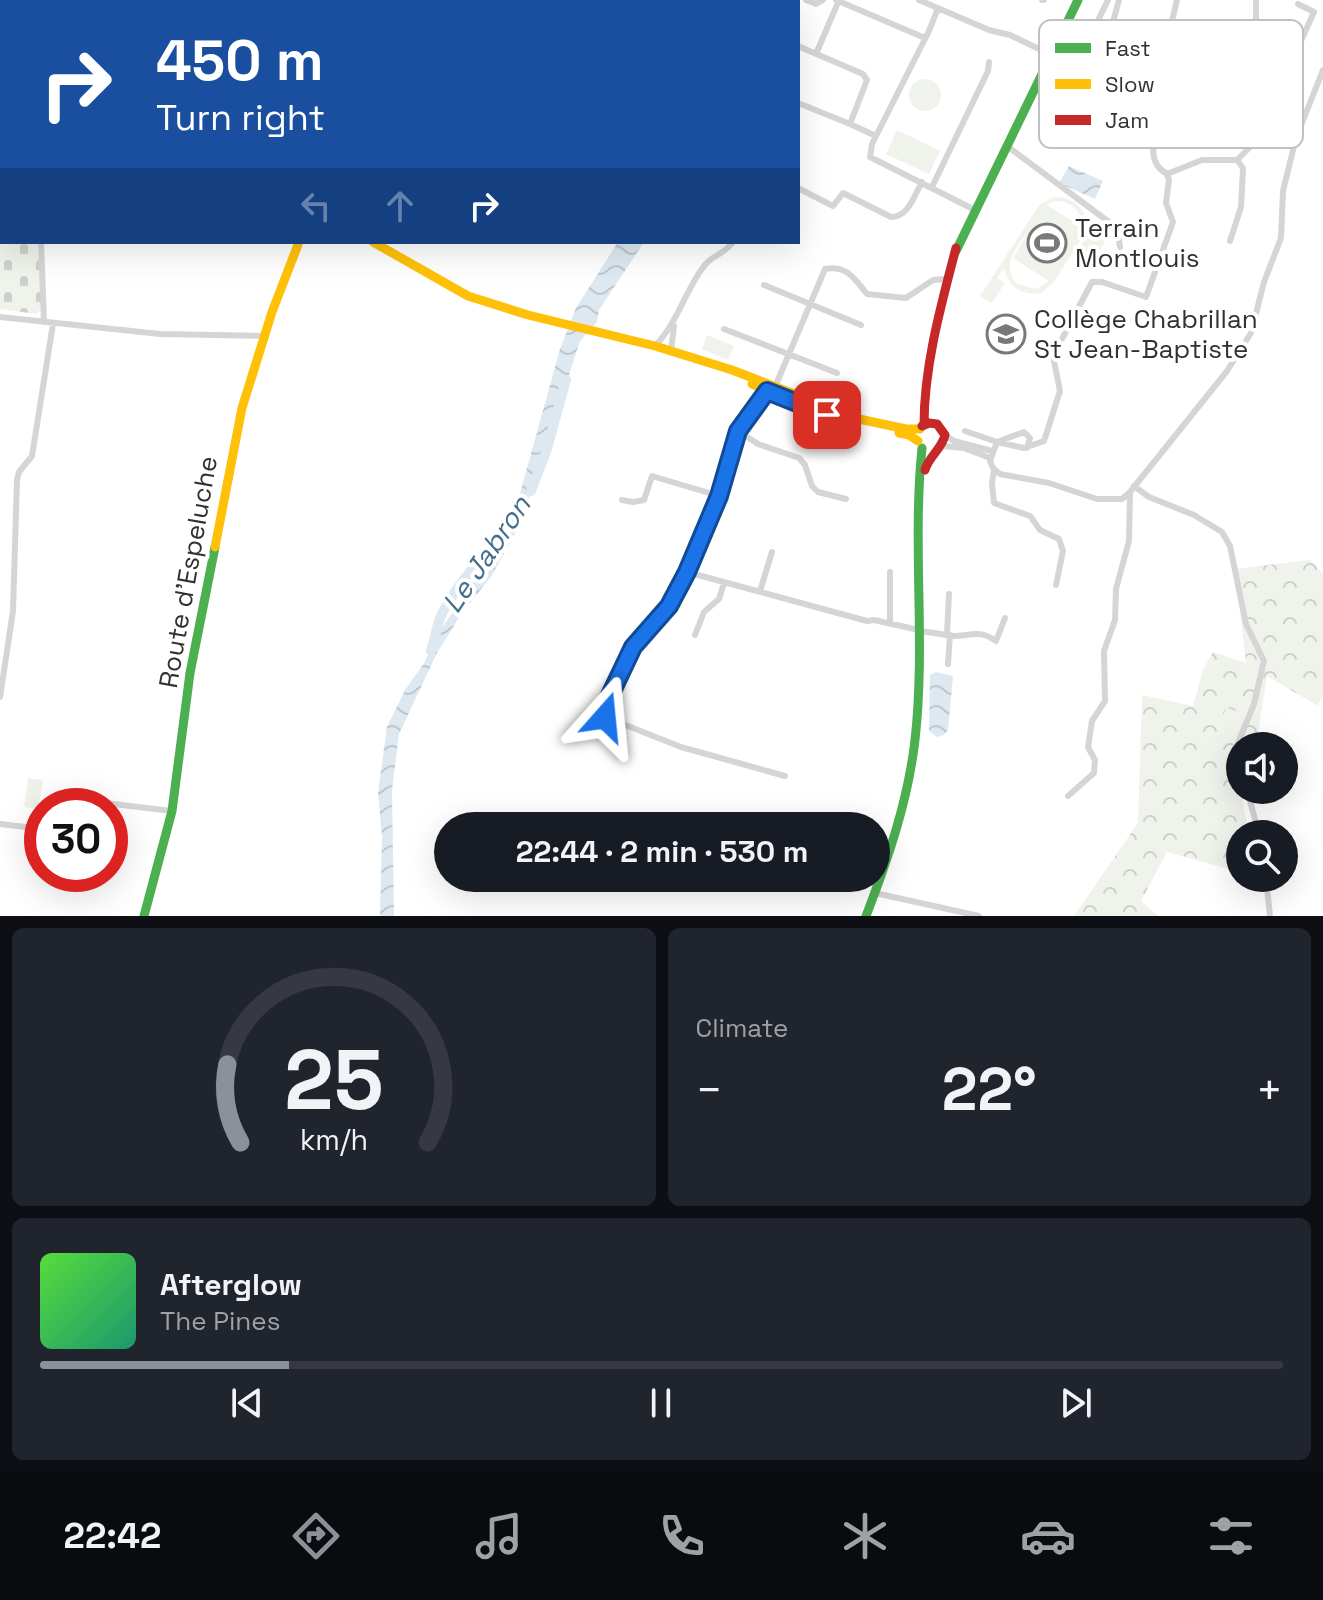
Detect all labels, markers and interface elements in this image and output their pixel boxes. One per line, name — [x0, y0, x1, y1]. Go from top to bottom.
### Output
legend — [1039, 20, 1303, 148]
text: 450 m — [156, 25, 324, 96]
icon: right — [24, 32, 128, 136]
text: Fast — [1105, 34, 1151, 62]
text: Slow — [1105, 70, 1155, 98]
text: Turn right — [156, 95, 325, 141]
text: Jam — [1105, 106, 1149, 134]
icon: left — [294, 184, 338, 228]
icon: ahead — [378, 184, 422, 228]
icon: right — [462, 184, 506, 228]
place label: Terrain Montlouis — [1075, 211, 1200, 275]
sports icon: Terrain Montlouis — [1026, 222, 1068, 264]
place label: Collège Chabrillan St Jean-Baptiste — [1034, 302, 1258, 366]
school or university icon: Collège Chabrillan St Jean-Baptiste — [985, 313, 1027, 355]
pin — [793, 381, 861, 449]
icon: arrive — [805, 393, 849, 437]
street label: Route d'Espeluche — [151, 453, 225, 691]
water label: Le Jabron — [434, 488, 539, 619]
position arrow — [563, 675, 647, 759]
map controls — [1226, 732, 1298, 892]
button: sound — [1226, 732, 1298, 804]
speed limit sign: 30 — [24, 788, 128, 892]
button: search — [1226, 820, 1298, 892]
text: 22:44 · 2 min · 530 m — [516, 832, 808, 871]
text: Climate — [696, 1011, 788, 1045]
text: 25 — [284, 1027, 383, 1133]
text: 22° — [942, 1051, 1037, 1128]
text: − — [696, 1062, 723, 1118]
text: + — [1256, 1062, 1283, 1118]
text: km/h — [300, 1122, 368, 1158]
text: Afterglow — [160, 1265, 302, 1304]
text: The Pines — [160, 1304, 280, 1338]
icon: previous — [225, 1381, 269, 1425]
icon: pause — [639, 1381, 683, 1425]
icon: next — [1054, 1381, 1098, 1425]
icon: directions — [288, 1508, 344, 1564]
icon: music — [471, 1508, 527, 1564]
icon: phone — [654, 1508, 710, 1564]
icon: climate — [837, 1508, 893, 1564]
icon: car — [1020, 1508, 1076, 1564]
icon: filters — [1203, 1508, 1259, 1564]
text: 22:42 — [64, 1513, 161, 1559]

